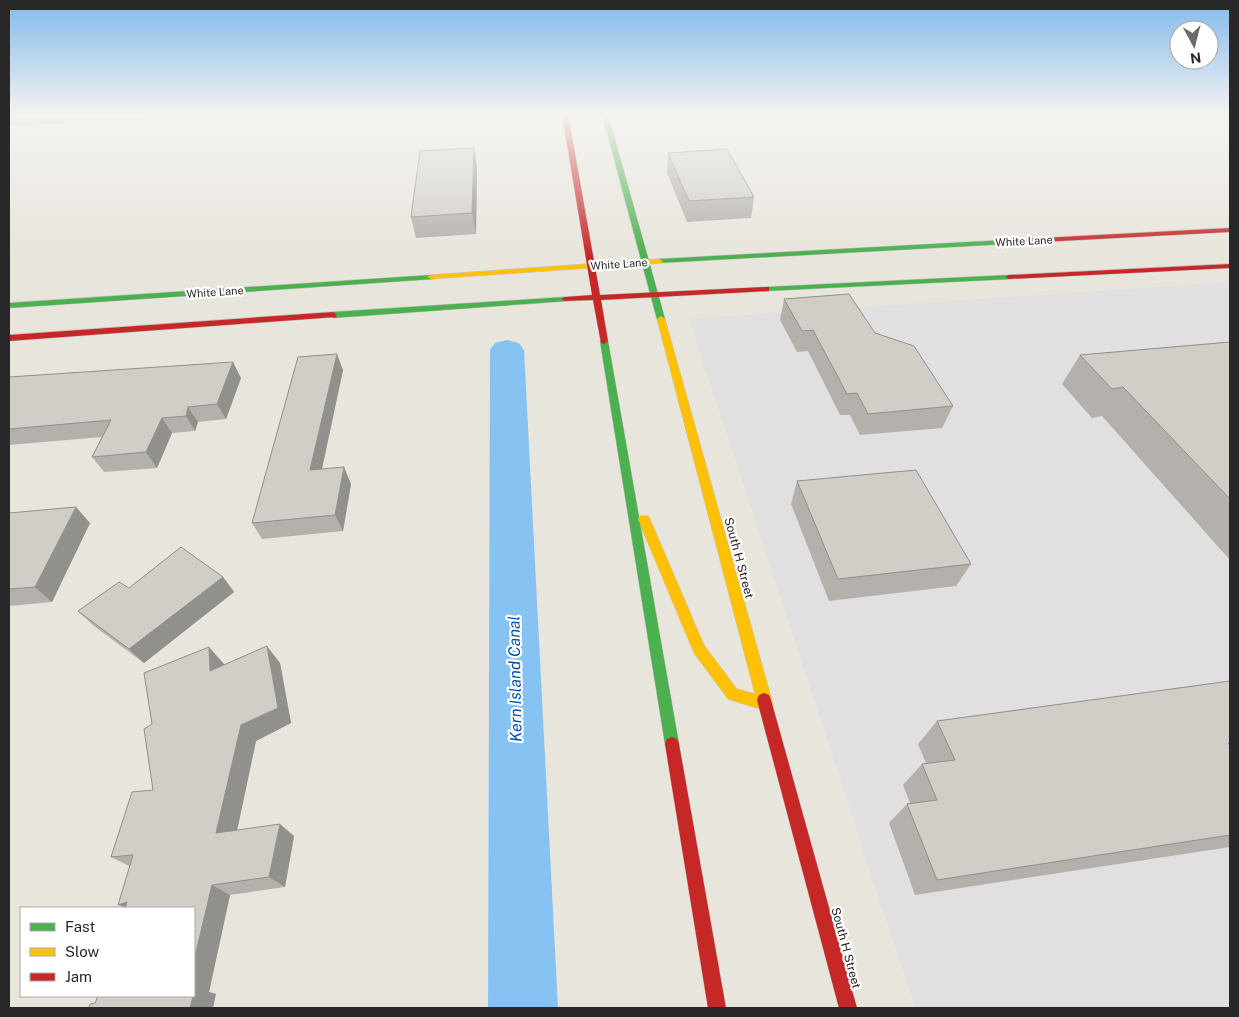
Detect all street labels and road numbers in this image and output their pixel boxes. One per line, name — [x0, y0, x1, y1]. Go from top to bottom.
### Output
street label: White Lane — [995, 234, 1053, 248]
street label: White Lane — [590, 256, 648, 272]
street label: White Lane — [186, 284, 244, 300]
street label: South H Street — [721, 516, 757, 600]
street label: South H Street — [828, 906, 864, 990]

